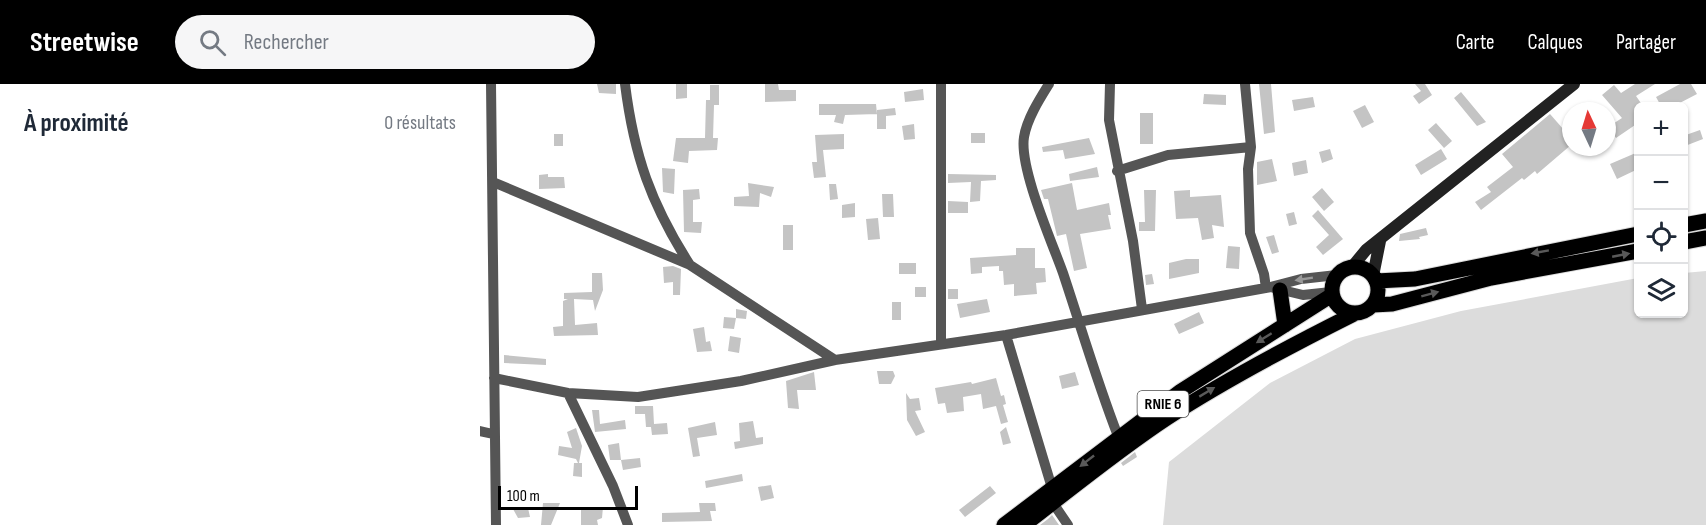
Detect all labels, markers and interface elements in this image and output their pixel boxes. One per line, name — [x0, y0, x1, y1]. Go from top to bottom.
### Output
search box — [175, 15, 595, 69]
text: Streetwise — [30, 26, 139, 59]
icon: search — [196, 26, 229, 59]
text: Rechercher — [244, 29, 329, 56]
text: Carte — [1456, 30, 1495, 55]
text: Calques — [1528, 30, 1583, 55]
text: Partager — [1616, 30, 1676, 55]
north arrow — [1562, 102, 1616, 156]
map controls — [1634, 102, 1688, 318]
button: + — [1634, 102, 1688, 156]
text: À proximité — [24, 108, 129, 139]
text: 0 résultats — [384, 111, 456, 135]
button: − — [1634, 156, 1688, 210]
button: locate — [1634, 210, 1688, 264]
one-way arrow — [1530, 248, 1549, 257]
one-way arrow — [1612, 250, 1631, 259]
button: layers — [1634, 264, 1688, 318]
one-way arrow — [1294, 275, 1313, 284]
one-way arrow — [1421, 289, 1439, 298]
one-way arrow — [1257, 332, 1273, 344]
one-way arrow — [1199, 387, 1215, 398]
road number: RNIE 6 — [1138, 391, 1188, 417]
one-way arrow — [1079, 454, 1095, 467]
scale bar — [498, 483, 638, 510]
text: 100 m — [507, 487, 540, 506]

